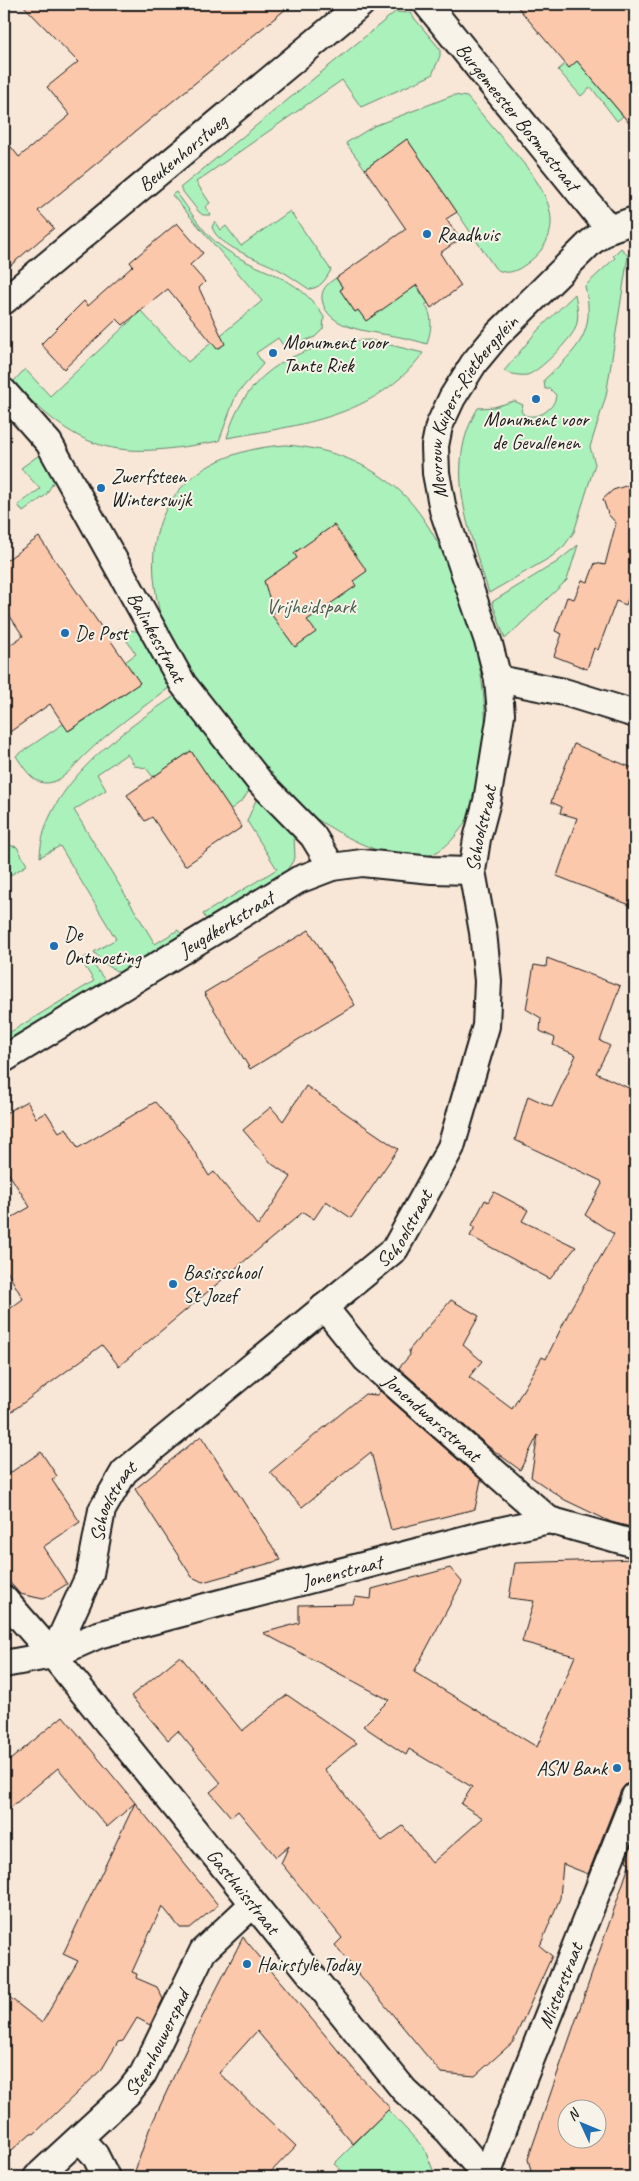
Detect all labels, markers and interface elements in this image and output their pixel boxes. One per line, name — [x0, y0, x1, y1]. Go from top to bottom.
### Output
street label: Burgemeester Bosmastraat — [451, 37, 588, 199]
street label: Beukenhorstweg — [133, 107, 233, 197]
place label: Raadhuis — [437, 222, 501, 247]
marker: Raadhuis — [421, 228, 433, 240]
street label: Mevrouw Kuipers-Rietbergplein — [422, 308, 524, 501]
place label: Monument voor Tante Riek — [283, 330, 390, 378]
marker: Monument voor Tante Riek — [267, 347, 279, 359]
marker: Monument voor de Gevallenen — [530, 393, 542, 405]
place label: Monument voor de Gevallenen — [484, 407, 590, 455]
place label: Zwerfsteen Winterswijk — [111, 464, 193, 512]
marker: Zwerfsteen Winterswijk — [95, 482, 107, 494]
street label: Balinkesstraat — [122, 587, 193, 689]
park label: Vrijheidspark — [266, 594, 357, 619]
place label: De Post — [75, 621, 130, 646]
marker: De Post — [59, 627, 71, 639]
street label: Schoolstraat — [460, 782, 502, 873]
street label: Jeugdkerkstraat — [173, 883, 281, 963]
place label: De Ontmoeting — [64, 922, 143, 970]
marker: De Ontmoeting — [48, 940, 60, 952]
street label: Schoolstraat — [370, 1183, 439, 1272]
place label: Basisschool St Jozef — [183, 1260, 264, 1308]
marker: Basisschool St Jozef — [167, 1278, 179, 1290]
street label: Jonendwarsstraat — [377, 1367, 488, 1468]
street label: Schoolstraat — [84, 1453, 143, 1544]
street label: Jonenstraat — [298, 1548, 388, 1594]
place label: ASN Bank — [537, 1756, 609, 1781]
marker: ASN Bank — [611, 1762, 623, 1774]
street label: Gasthuisstraat — [202, 1843, 287, 1941]
street label: Misterstraat — [532, 1937, 589, 2032]
place label: Hairstyle Today — [257, 1952, 362, 1977]
marker: Hairstyle Today — [241, 1958, 253, 1970]
street label: Steenhouwerspad — [118, 1983, 196, 2101]
north arrow — [556, 2098, 606, 2148]
text: N — [564, 2105, 584, 2124]

